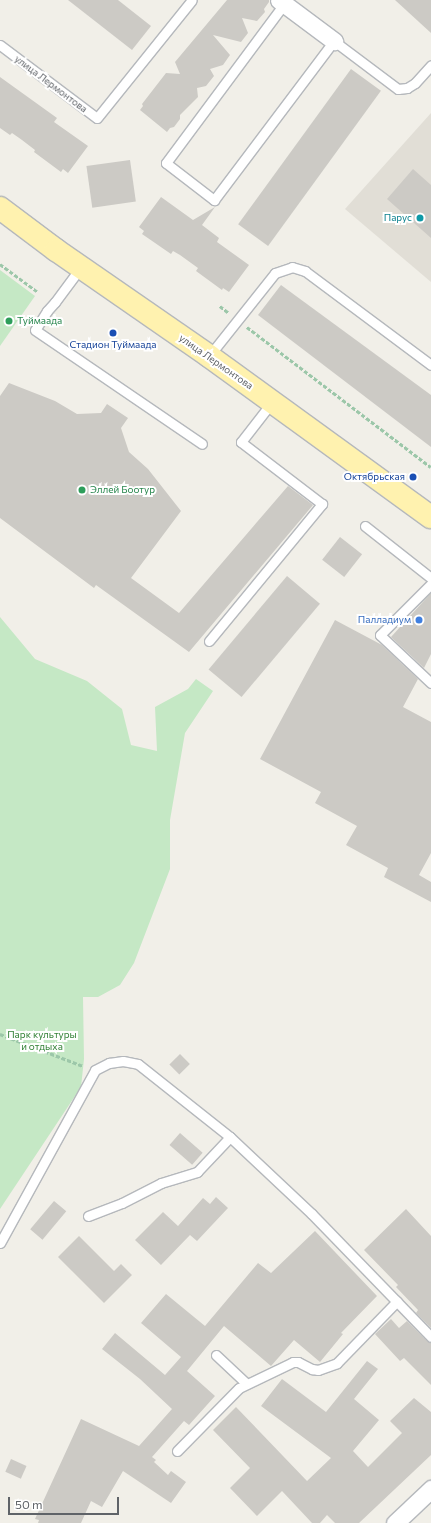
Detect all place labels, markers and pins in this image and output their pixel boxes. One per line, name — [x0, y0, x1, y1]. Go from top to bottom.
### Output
place label: Парус — [384, 212, 412, 224]
marker: Парус — [415, 213, 425, 223]
place label: Туймаада — [17, 315, 62, 327]
marker: Туймаада — [4, 316, 14, 326]
marker: Стадион Туймаада — [108, 328, 118, 338]
place label: Стадион Туймаада — [70, 339, 156, 351]
place label: Октябрьская — [344, 471, 405, 483]
marker: Октябрьская — [408, 472, 418, 482]
place label: Эллей Боотур — [90, 484, 155, 496]
marker: Эллей Боотур — [77, 485, 87, 495]
place label: Палладиум — [358, 614, 411, 626]
marker: Палладиум — [414, 615, 424, 625]

